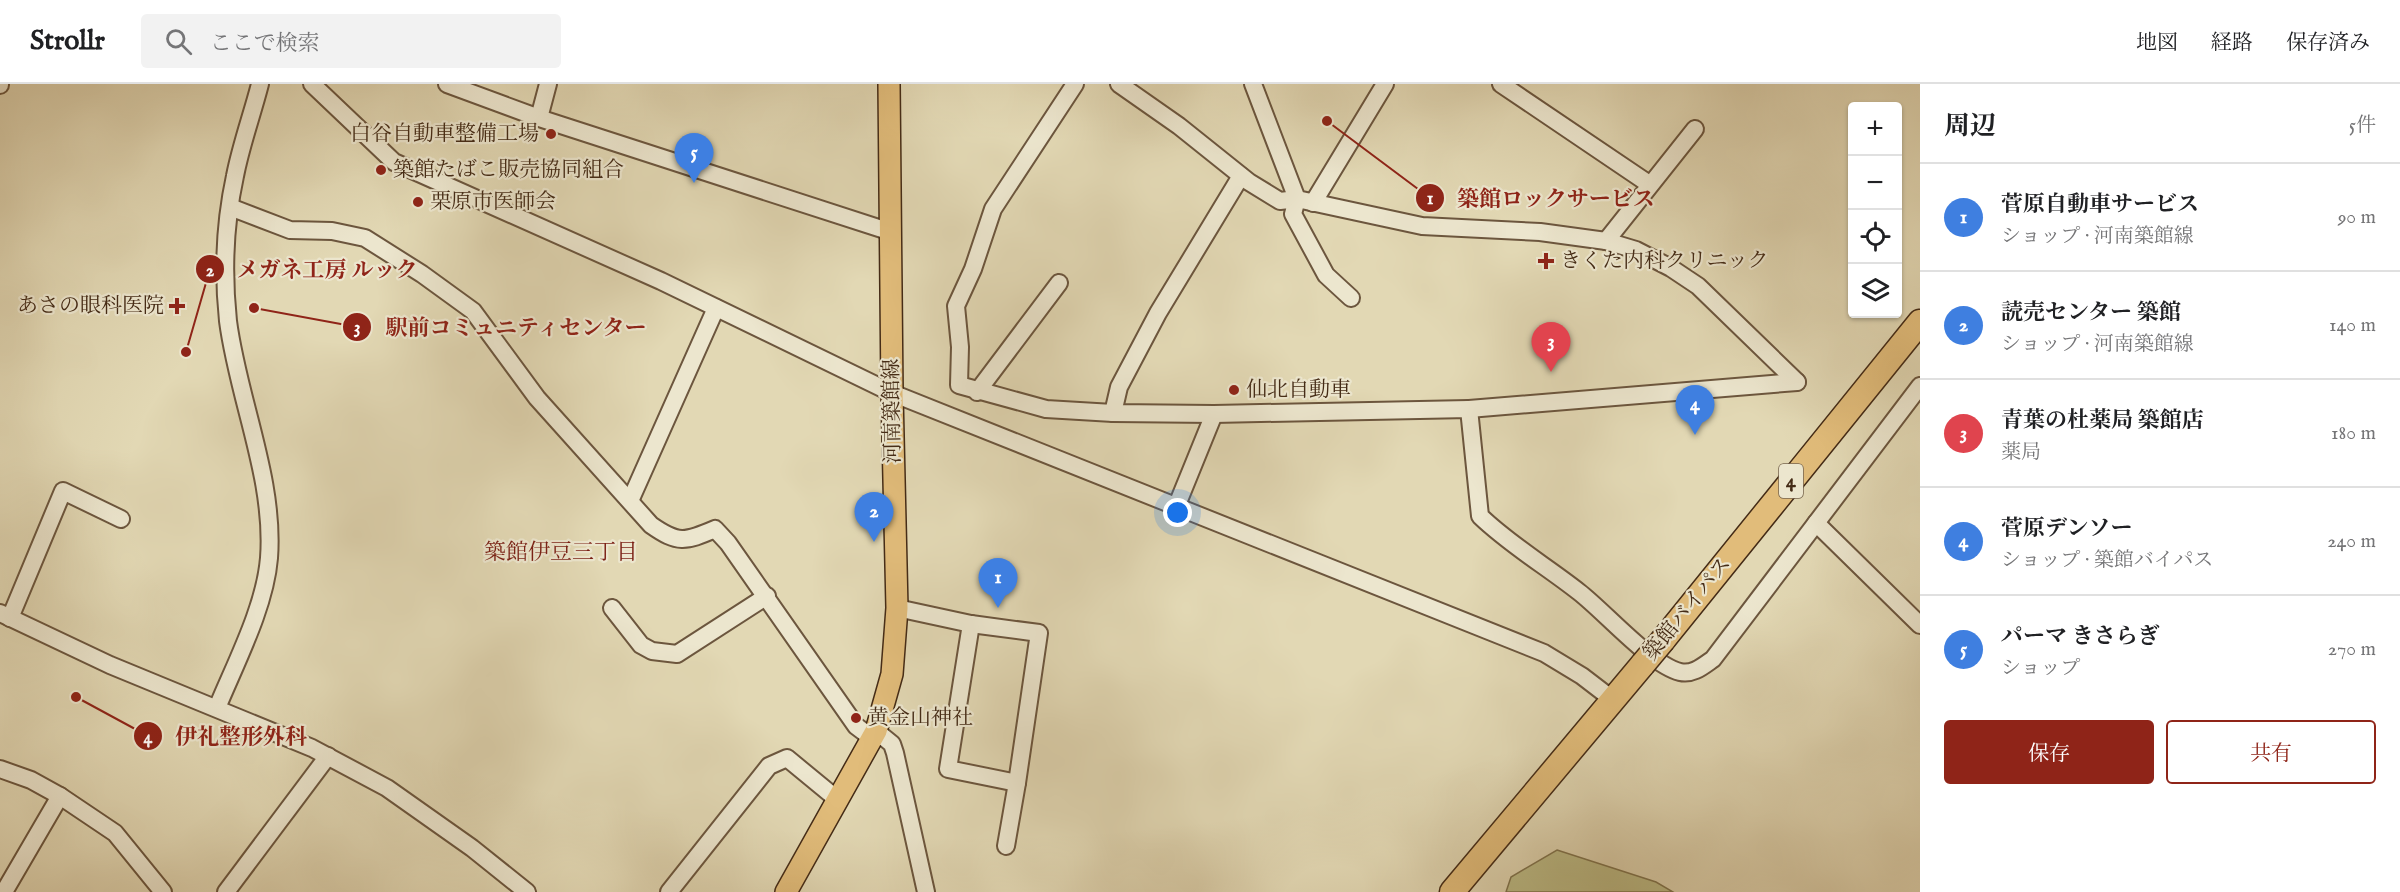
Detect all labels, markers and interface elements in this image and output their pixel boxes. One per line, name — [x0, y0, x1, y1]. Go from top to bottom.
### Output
search box — [141, 14, 561, 68]
text: Strollr — [30, 24, 105, 59]
icon: search — [162, 25, 195, 58]
text: ここで検索 — [210, 30, 320, 58]
text: 地図 — [2136, 30, 2178, 57]
text: 経路 — [2211, 30, 2253, 57]
text: 保存済み — [2286, 30, 2370, 57]
map controls — [1848, 102, 1902, 318]
button: + — [1848, 102, 1902, 156]
text: 周辺 — [1944, 110, 1996, 143]
text: 5件 — [2349, 113, 2376, 138]
place label: 白谷自動車整備工場 — [350, 121, 539, 148]
marker: 白谷自動車整備工場 — [544, 127, 558, 141]
pin: 5 — [674, 134, 714, 183]
button: − — [1848, 156, 1902, 210]
place label: 築館たばこ販売協同組合 — [393, 157, 624, 184]
marker: 築館たばこ販売協同組合 — [374, 163, 388, 177]
callout: 築館ロックサービス — [1415, 178, 1667, 218]
text: 築館ロックサービス — [1457, 186, 1655, 214]
text: 1 — [1427, 188, 1434, 211]
place label: 栗原市医師会 — [430, 189, 556, 216]
text: 菅原自動車サービス — [2001, 191, 2199, 219]
marker: 栗原市医師会 — [411, 195, 425, 209]
text: 1 — [1960, 205, 1967, 230]
text: 90 m — [2338, 205, 2376, 230]
button: locate — [1848, 210, 1902, 264]
text: ショップ · 河南築館線 — [2001, 224, 2194, 249]
place label: きくた内科クリニック — [1560, 248, 1769, 275]
callout: メガネ工房 ルック — [195, 249, 430, 289]
marker: きくた内科クリニック — [1537, 252, 1555, 270]
text: メガネ工房 ルック — [237, 257, 417, 285]
text: 2 — [206, 260, 215, 283]
button: layers — [1848, 264, 1902, 318]
place label: あさの眼科医院 — [17, 293, 164, 320]
marker: あさの眼科医院 — [168, 297, 186, 315]
text: 読売センター 築館 — [2001, 299, 2181, 327]
callout: 駅前コミュニティセンター — [342, 307, 660, 347]
text: 2 — [1959, 313, 1968, 338]
text: 140 m — [2329, 313, 2376, 338]
text: 駅前コミュニティセンター — [386, 315, 646, 343]
text: 3 — [354, 317, 360, 340]
pin: 3 — [1532, 322, 1570, 372]
text: ショップ · 河南築館線 — [2001, 332, 2194, 357]
street label: 河南築館線 — [879, 358, 907, 464]
place label: 仙北自動車 — [1246, 377, 1351, 404]
marker: 仙北自動車 — [1227, 383, 1241, 397]
pin: 4 — [1676, 386, 1714, 435]
text: 青葉の杜薬局 築館店 — [2001, 407, 2204, 435]
text: 3 — [1960, 421, 1967, 446]
text: 180 m — [2331, 421, 2376, 446]
text: 薬局 — [2001, 440, 2041, 465]
road number: 4 — [1779, 464, 1803, 498]
pin: 2 — [854, 492, 894, 542]
your location — [1163, 498, 1192, 527]
text: 菅原デンソー — [2001, 515, 2133, 543]
text: 4 — [1959, 529, 1968, 554]
text: 240 m — [2327, 529, 2376, 554]
district label: 築館伊豆三丁目 — [484, 539, 638, 567]
text: ショップ · 築館バイパス — [2001, 548, 2213, 573]
street label: 築館バイパス — [1638, 552, 1738, 666]
pin: 1 — [978, 558, 1018, 608]
text: パーマ きさらぎ — [2001, 623, 2160, 651]
text: 5 — [1960, 637, 1967, 662]
text: 270 m — [2328, 637, 2376, 662]
text: ショップ — [2001, 656, 2081, 681]
place label: 黄金山神社 — [868, 705, 973, 732]
marker: 黄金山神社 — [849, 711, 863, 725]
callout: 伊礼整形外科 — [133, 716, 319, 756]
button: 保存 — [1944, 720, 2154, 784]
button: 共有 — [2166, 720, 2376, 784]
text: 伊礼整形外科 — [175, 724, 307, 752]
text: 4 — [144, 727, 154, 750]

